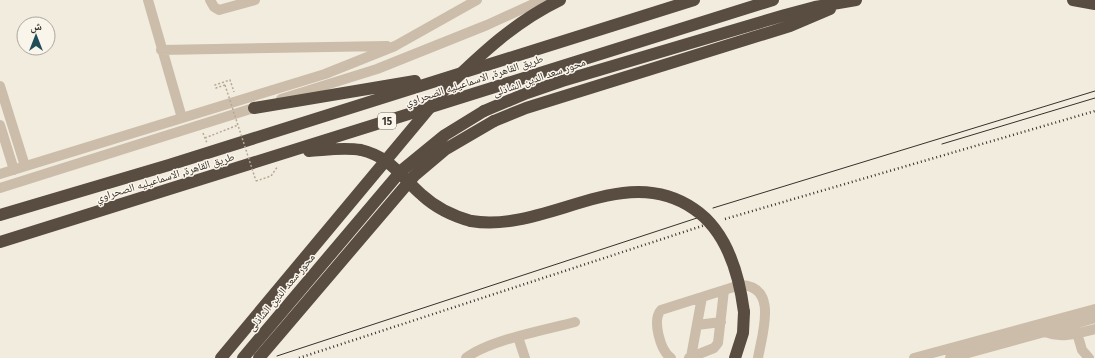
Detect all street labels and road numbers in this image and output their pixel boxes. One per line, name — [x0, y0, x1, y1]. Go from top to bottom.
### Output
street label: طريق القاهرة, الاسماعيليه الصحراوي — [404, 52, 545, 111]
street label: محور سعد الدين الشاذلى — [491, 55, 587, 99]
road number: 15 — [378, 113, 396, 129]
street label: طريق القاهرة, الاسماعيليه الصحراوي — [94, 150, 237, 207]
street label: محور سعد الدين الشاذلى — [245, 251, 318, 334]

